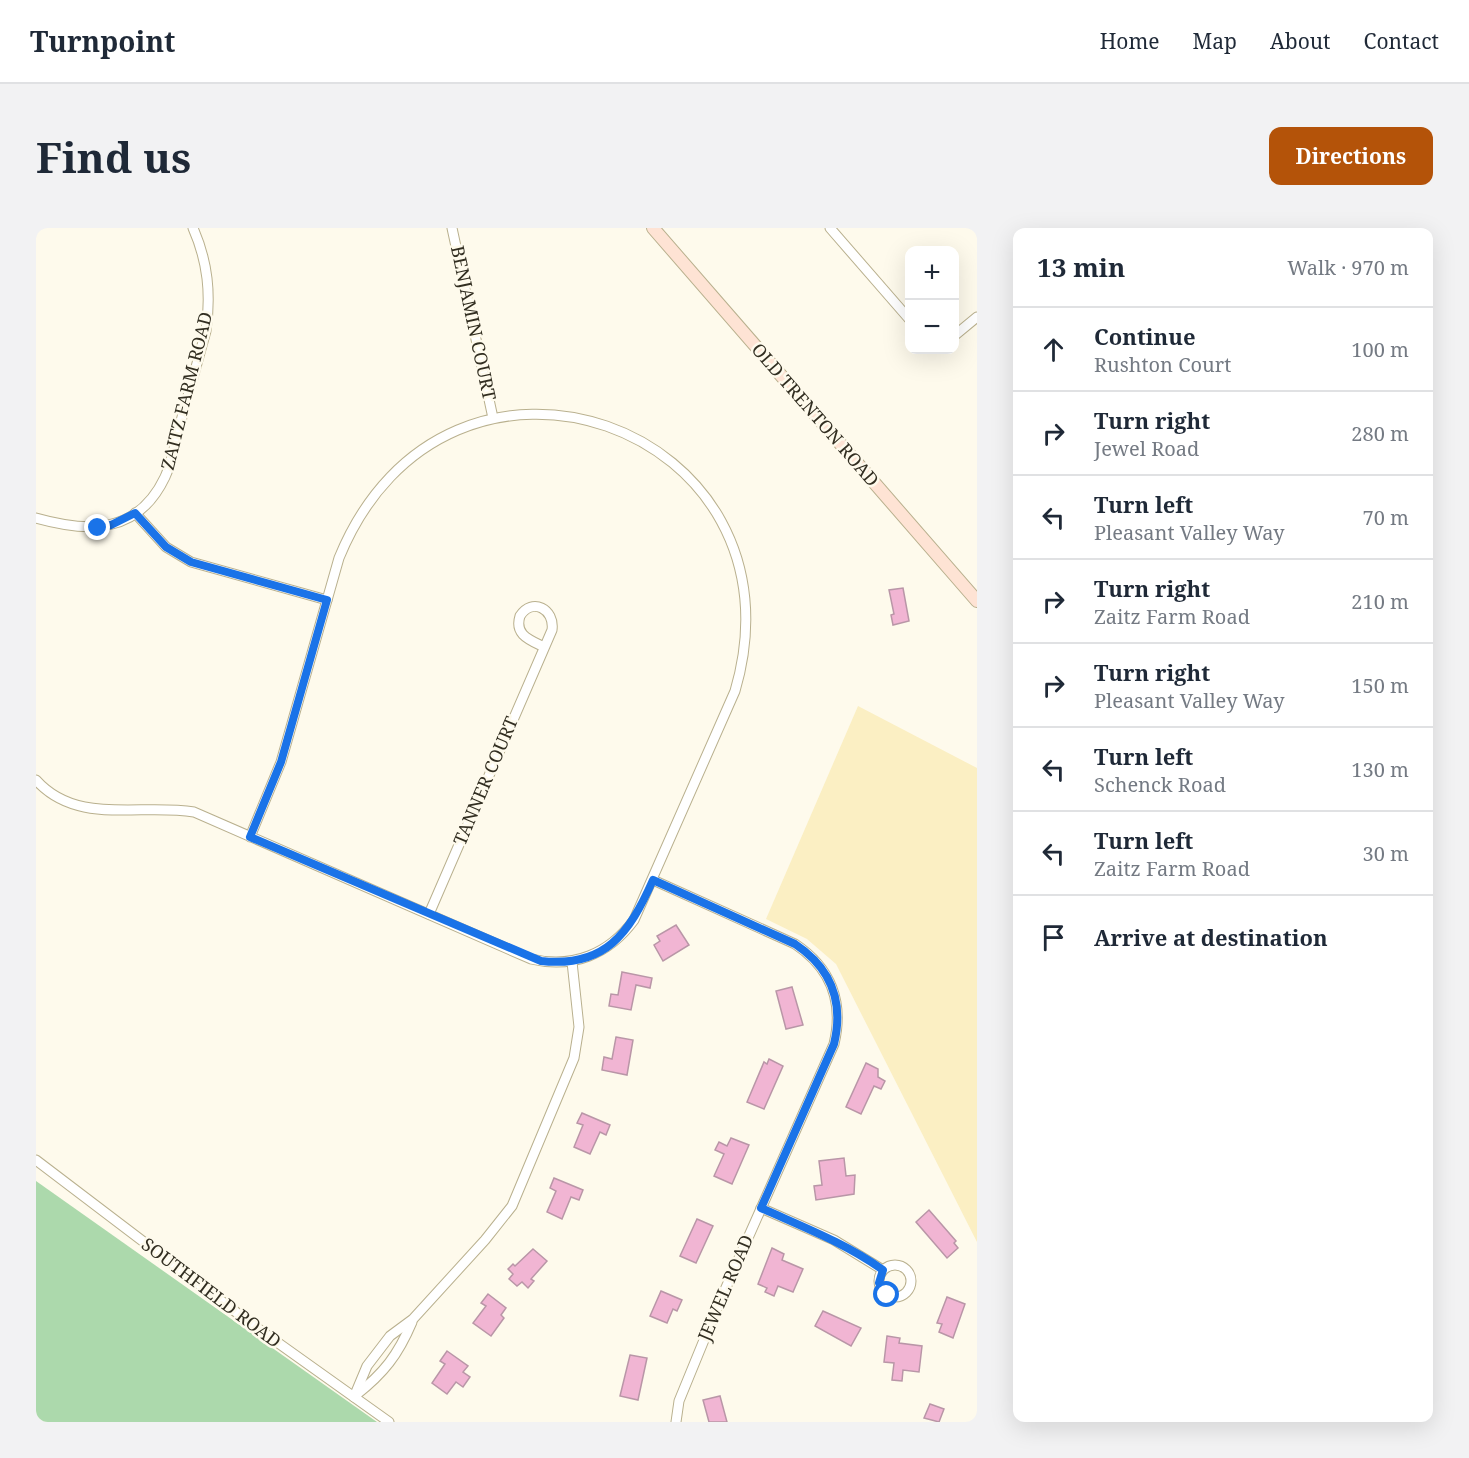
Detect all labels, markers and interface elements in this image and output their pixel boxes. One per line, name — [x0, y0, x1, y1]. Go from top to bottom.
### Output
text: Turnpoint — [30, 22, 175, 60]
text: Home — [1100, 27, 1160, 55]
text: Map — [1193, 27, 1237, 55]
text: About — [1270, 27, 1331, 55]
text: Contact — [1364, 27, 1439, 55]
button: Directions — [1269, 127, 1433, 185]
text: Find us — [36, 128, 191, 185]
street label: BENJAMIN COURT — [446, 243, 502, 402]
map controls — [905, 246, 959, 354]
button: + — [905, 246, 959, 300]
text: 13 min — [1037, 249, 1125, 285]
text: Walk · 970 m — [1287, 254, 1409, 281]
button: − — [905, 300, 959, 354]
street label: ZAITZ FARM ROAD — [155, 309, 217, 472]
text: Continue — [1094, 321, 1196, 351]
icon: ahead — [1037, 333, 1070, 366]
text: 100 m — [1351, 336, 1409, 363]
street label: OLD TRENTON ROAD — [747, 337, 885, 491]
text: Rushton Court — [1094, 351, 1231, 378]
text: Turn right — [1094, 405, 1210, 435]
icon: right — [1037, 417, 1070, 450]
text: 280 m — [1351, 420, 1409, 447]
text: Jewel Road — [1094, 435, 1199, 462]
text: Turn left — [1094, 489, 1193, 519]
icon: left — [1037, 501, 1070, 534]
text: 70 m — [1363, 504, 1409, 531]
route end — [84, 514, 110, 540]
text: Pleasant Valley Way — [1094, 519, 1285, 546]
text: Turn right — [1094, 573, 1210, 603]
icon: right — [1037, 585, 1070, 618]
text: 210 m — [1351, 588, 1409, 615]
text: Zaitz Farm Road — [1094, 603, 1250, 630]
text: Turn right — [1094, 657, 1210, 687]
icon: right — [1037, 669, 1070, 702]
text: 150 m — [1351, 672, 1409, 699]
text: Pleasant Valley Way — [1094, 687, 1285, 714]
street label: TANNER COURT — [447, 713, 523, 849]
text: Turn left — [1094, 741, 1193, 771]
icon: left — [1037, 753, 1070, 786]
text: 130 m — [1351, 756, 1409, 783]
text: Schenck Road — [1094, 771, 1226, 798]
text: Turn left — [1094, 825, 1193, 855]
icon: left — [1037, 837, 1070, 870]
text: 30 m — [1363, 840, 1409, 867]
text: Zaitz Farm Road — [1094, 855, 1250, 882]
icon: arrive — [1037, 921, 1070, 954]
text: Arrive at destination — [1094, 922, 1328, 952]
street label: JEWEL ROAD — [691, 1231, 758, 1345]
street label: SOUTHFIELD ROAD — [137, 1232, 286, 1353]
route start — [873, 1281, 899, 1307]

